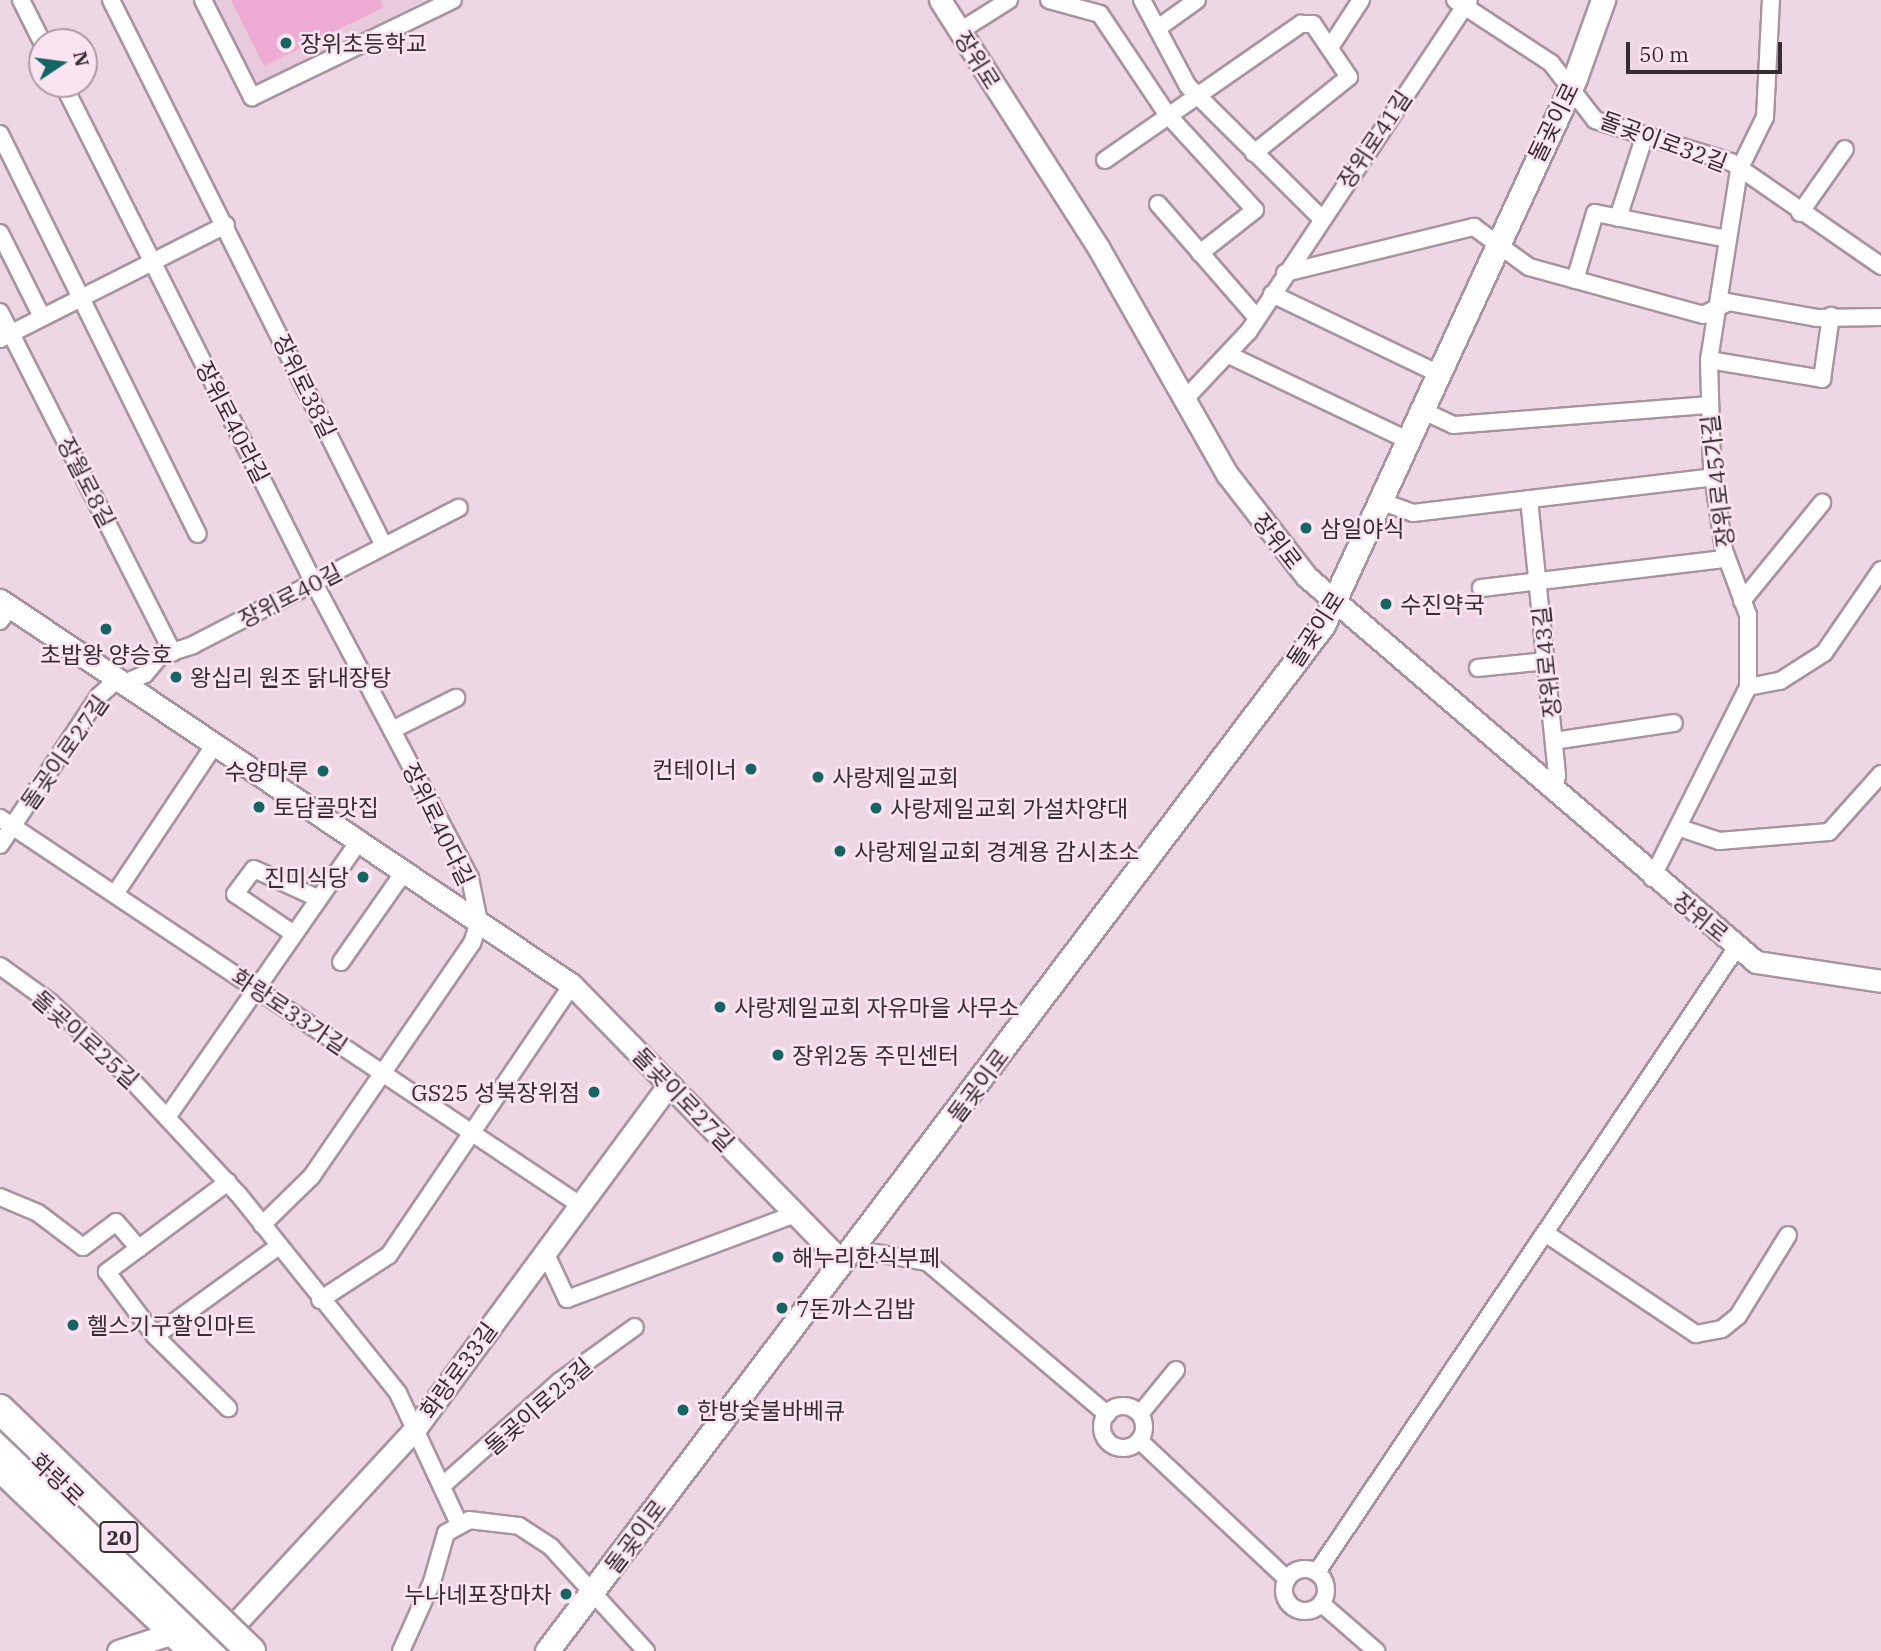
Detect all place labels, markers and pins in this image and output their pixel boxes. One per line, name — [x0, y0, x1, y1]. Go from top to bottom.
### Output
place label: 장위초등학교 — [300, 29, 427, 57]
marker: 장위초등학교 — [278, 35, 294, 51]
place label: 삼일야식 — [1320, 514, 1405, 542]
marker: 삼일야식 — [1298, 520, 1314, 536]
place label: 수진약국 — [1400, 590, 1485, 618]
marker: 수진약국 — [1378, 596, 1394, 612]
marker: 초밥왕 양승호 — [98, 621, 114, 637]
place label: 초밥왕 양승호 — [40, 640, 172, 668]
place label: 왕십리 원조 닭내장탕 — [190, 663, 391, 691]
marker: 왕십리 원조 닭내장탕 — [168, 669, 184, 685]
place label: 컨테이너 — [652, 755, 737, 783]
place label: 수양마루 — [224, 757, 309, 785]
marker: 컨테이너 — [743, 761, 759, 777]
marker: 수양마루 — [315, 763, 331, 779]
place label: 사랑제일교회 — [832, 763, 959, 791]
marker: 사랑제일교회 — [810, 769, 826, 785]
place label: 토담골맛집 — [273, 793, 379, 821]
place label: 사랑제일교회 가설차양대 — [890, 794, 1128, 822]
marker: 토담골맛집 — [251, 799, 267, 815]
marker: 사랑제일교회 가설차양대 — [868, 800, 884, 816]
place label: 사랑제일교회 경계용 감시초소 — [854, 837, 1140, 865]
marker: 사랑제일교회 경계용 감시초소 — [832, 843, 848, 859]
place label: 진미식당 — [264, 863, 349, 891]
marker: 진미식당 — [355, 869, 371, 885]
place label: 사랑제일교회 자유마을 사무소 — [734, 993, 1020, 1021]
marker: 사랑제일교회 자유마을 사무소 — [712, 999, 728, 1015]
place label: 장위2동 주민센터 — [792, 1041, 959, 1069]
marker: 장위2동 주민센터 — [770, 1047, 786, 1063]
place label: GS25 성북장위점 — [411, 1078, 580, 1106]
marker: GS25 성북장위점 — [586, 1084, 602, 1100]
place label: 해누리한식부페 — [792, 1243, 940, 1271]
marker: 해누리한식부페 — [770, 1249, 786, 1265]
place label: 7돈까스김밥 — [796, 1294, 916, 1322]
marker: 7돈까스김밥 — [774, 1300, 790, 1316]
place label: 헬스기구할인마트 — [87, 1311, 256, 1339]
marker: 헬스기구할인마트 — [65, 1317, 81, 1333]
place label: 한방숯불바베큐 — [697, 1396, 845, 1424]
marker: 한방숯불바베큐 — [675, 1402, 691, 1418]
place label: 누나네포장마차 — [404, 1580, 552, 1608]
marker: 누나네포장마차 — [558, 1586, 574, 1602]

